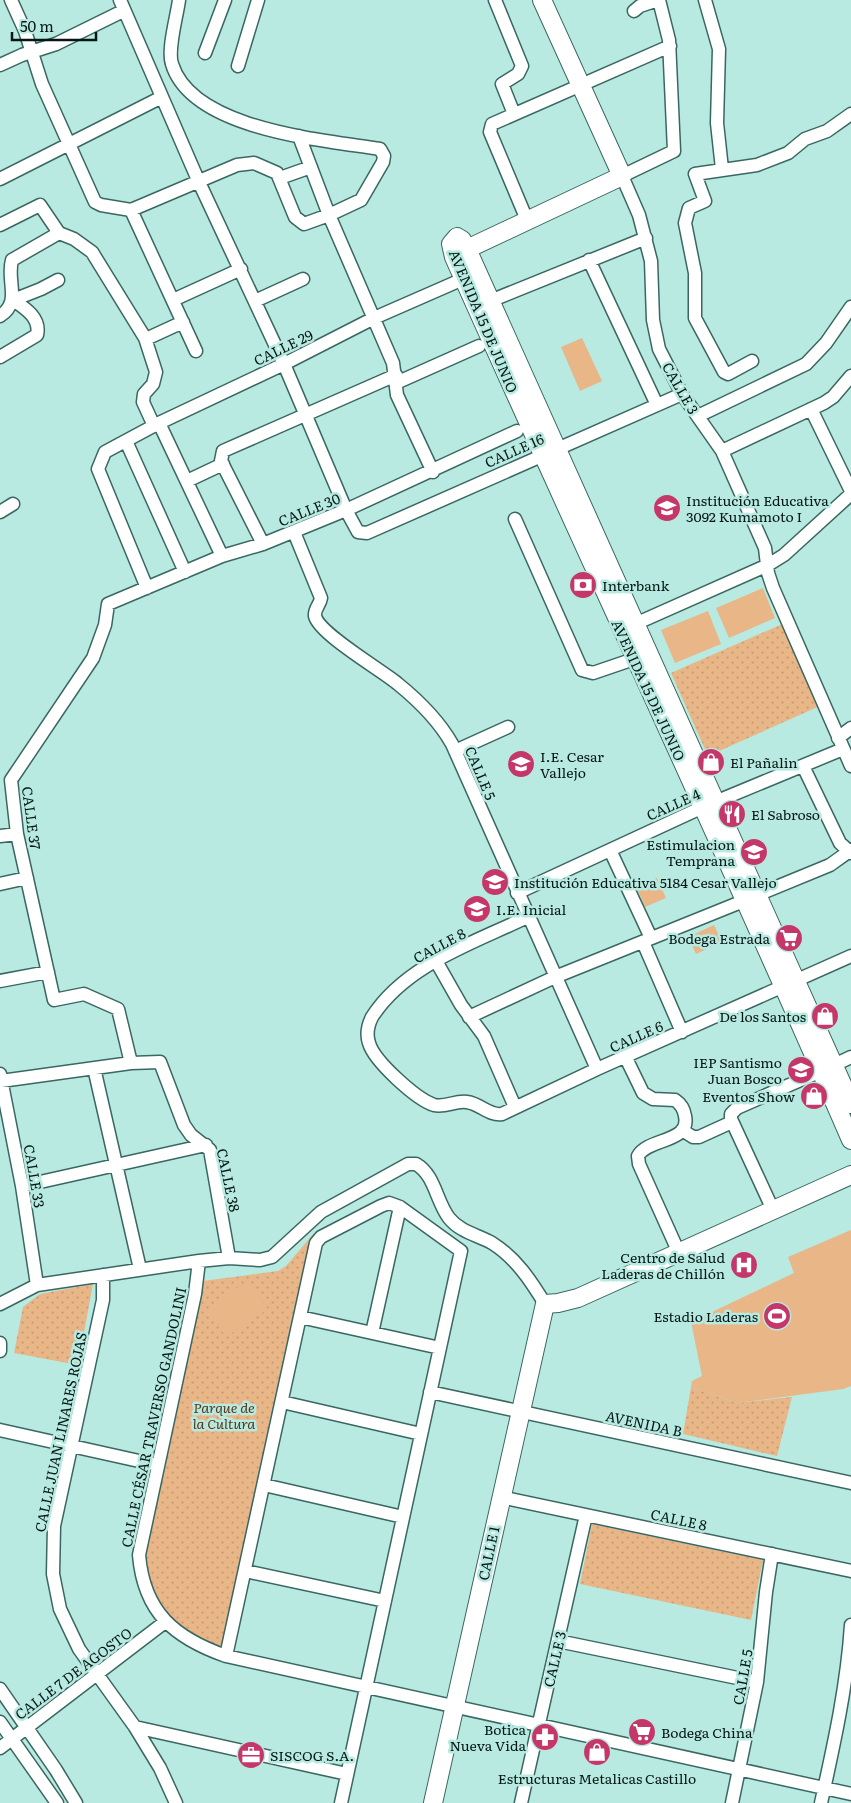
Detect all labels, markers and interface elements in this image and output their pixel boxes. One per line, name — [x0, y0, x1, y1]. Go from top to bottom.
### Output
scale bar — [12, 10, 96, 42]
text: 50 m — [20, 14, 54, 37]
street label: AVENIDA 15 DE JUNIO — [445, 246, 523, 396]
street label: CALLE 29 — [250, 324, 316, 370]
street label: CALLE 3 — [658, 358, 704, 418]
street label: CALLE 16 — [481, 428, 547, 472]
street label: CALLE 30 — [275, 488, 343, 530]
place label: Institución Educativa 3092 Kumamoto I — [686, 490, 829, 526]
school or university icon: Institución Educativa 3092 Kumamoto I — [652, 493, 682, 523]
bank icon: Interbank — [568, 570, 598, 600]
place label: Interbank — [602, 575, 670, 595]
street label: AVENIDA 15 DE JUNIO — [607, 616, 691, 764]
street label: CALLE 5 — [461, 743, 501, 803]
place label: I.E. Cesar Vallejo — [540, 746, 604, 782]
shop icon: El Pañalin — [696, 747, 726, 777]
school or university icon: I.E. Cesar Vallejo — [506, 749, 536, 779]
place label: El Pañalin — [730, 752, 798, 772]
street label: CALLE 4 — [643, 783, 703, 825]
street label: CALLE 37 — [18, 785, 46, 851]
restaurant icon: El Sabroso — [717, 799, 747, 829]
place label: El Sabroso — [751, 804, 820, 824]
place label: Estimulacion Temprana — [646, 834, 735, 870]
school or university icon: Estimulacion Temprana — [739, 837, 769, 867]
school or university icon: Institución Educativa 5184 Cesar Vallejo — [480, 867, 510, 897]
place label: Institución Educativa 5184 Cesar Vallejo — [514, 872, 777, 892]
school or university icon: I.E. Inicial — [462, 894, 492, 924]
place label: I.E. Inicial — [496, 899, 567, 919]
street label: CALLE 8 — [409, 923, 469, 967]
supermarket icon: Bodega Estrada — [774, 923, 804, 953]
place label: Bodega Estrada — [668, 928, 770, 948]
shop icon: De los Santos — [810, 1001, 840, 1031]
place label: De los Santos — [719, 1006, 806, 1026]
street label: CALLE 6 — [606, 1015, 666, 1057]
place label: IEP Santismo Juan Bosco — [693, 1052, 782, 1088]
school or university icon: IEP Santismo Juan Bosco — [786, 1055, 816, 1085]
shop icon: Eventos Show — [799, 1081, 829, 1111]
place label: Eventos Show — [702, 1086, 795, 1106]
street label: CALLE 33 — [20, 1143, 50, 1209]
street label: CALLE 38 — [212, 1146, 246, 1214]
place label: Centro de Salud Laderas de Chillón — [601, 1247, 725, 1283]
hospital icon: Centro de Salud Laderas de Chillón — [729, 1250, 759, 1280]
street label: CALLE CÉSAR TRAVERSO GANDOLINI — [116, 1285, 190, 1549]
sports icon: Estadio Laderas — [762, 1301, 792, 1331]
place label: Estadio Laderas — [653, 1306, 758, 1326]
street label: CALLE JUAN LINARES ROJAS — [29, 1330, 91, 1534]
park label: Parque de la Cultura — [193, 1397, 255, 1433]
street label: AVENIDA B — [604, 1405, 684, 1441]
street label: CALLE 8 — [649, 1503, 709, 1535]
street label: CALLE 1 — [472, 1524, 504, 1582]
street label: CALLE 7 DE AGOSTO — [10, 1622, 136, 1724]
street label: CALLE 3 — [538, 1629, 570, 1689]
street label: CALLE 5 — [727, 1647, 757, 1707]
supermarket icon: Bodega China — [627, 1717, 657, 1747]
place label: Botica Nueva Vida — [450, 1719, 526, 1755]
pharmacy icon: Botica Nueva Vida — [530, 1722, 560, 1752]
place label: Bodega China — [661, 1722, 753, 1742]
shop icon: Estructuras Metalicas Castillo — [582, 1737, 612, 1767]
office icon: SISCOG S.A. — [236, 1740, 266, 1770]
place label: SISCOG S.A. — [270, 1745, 354, 1765]
place label: Estructuras Metalicas Castillo — [498, 1768, 696, 1788]

